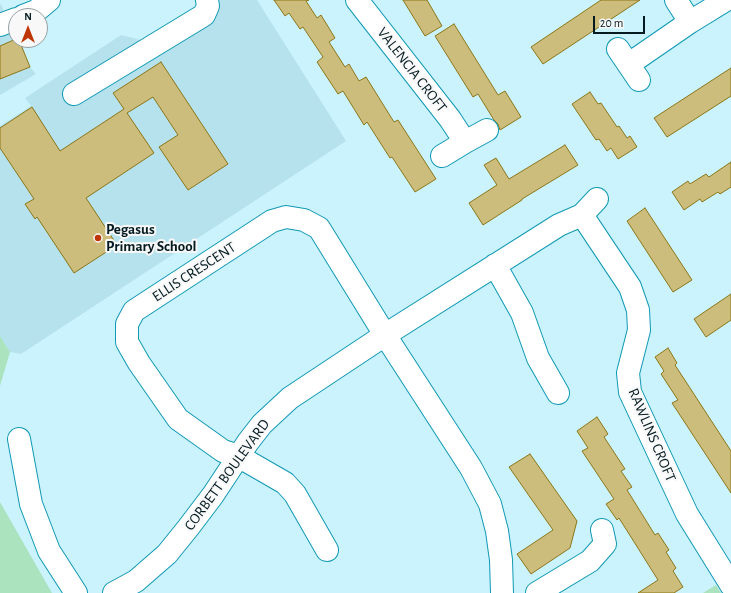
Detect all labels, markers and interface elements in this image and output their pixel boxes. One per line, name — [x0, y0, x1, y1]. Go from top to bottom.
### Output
north arrow — [8, 8, 48, 48]
scale bar — [595, 8, 647, 34]
text: N — [24, 11, 32, 22]
text: 20 m — [600, 17, 623, 29]
street label: VALENCIA CROFT — [373, 24, 451, 116]
place label: Pegasus Primary School — [106, 220, 197, 255]
marker: Pegasus Primary School — [93, 233, 103, 243]
street label: ELLIS CRESCENT — [149, 238, 239, 306]
street label: RAWLINS CROFT — [624, 386, 680, 484]
street label: CORBETT BOULEVARD — [181, 416, 273, 534]

